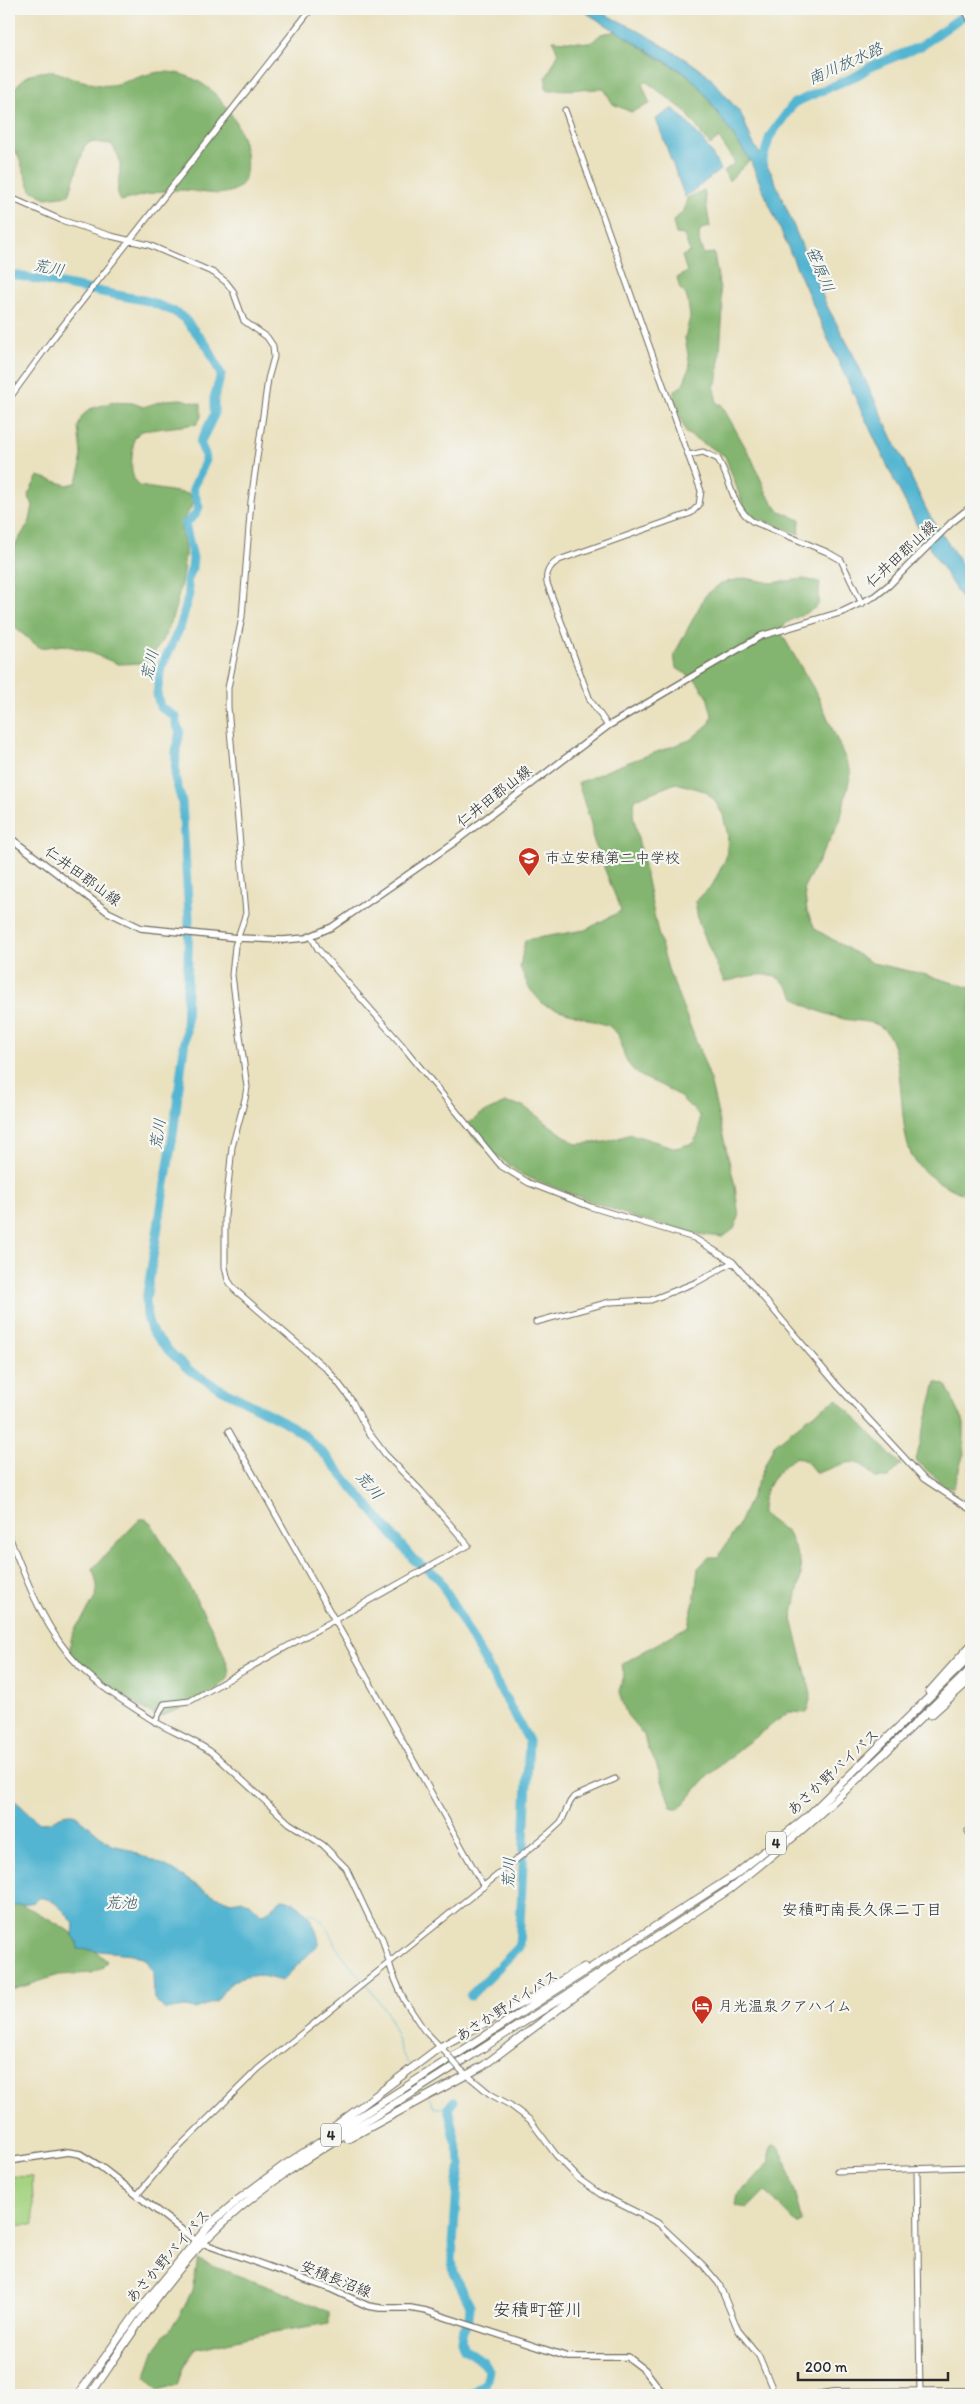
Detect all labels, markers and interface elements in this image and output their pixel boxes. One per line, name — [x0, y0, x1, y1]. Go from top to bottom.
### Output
water label: 南川放水路 — [805, 38, 887, 88]
water label: 笹原川 — [802, 243, 839, 295]
water label: 荒川 — [31, 255, 66, 280]
street label: 仁井田郡山線 — [862, 517, 940, 591]
water label: 荒川 — [136, 647, 163, 683]
street label: 仁井田郡山線 — [453, 761, 535, 831]
street label: 仁井田郡山線 — [41, 842, 125, 910]
school or university icon: 市立安積第二中学校 — [517, 846, 541, 877]
place label: 市立安積第二中学校 — [545, 849, 680, 867]
water label: 荒川 — [146, 1117, 169, 1151]
water label: 荒川 — [352, 1467, 387, 1504]
street label: あさか野バイパス — [783, 1725, 883, 1819]
road number: 4 — [766, 1832, 786, 1855]
water label: 荒川 — [498, 1857, 519, 1890]
water label: 荒池 — [105, 1893, 138, 1912]
district label: 安積町南長久保二丁目 — [782, 1900, 942, 1919]
street label: あさか野バイパス — [452, 1966, 562, 2046]
hotel icon: 月光温泉クアハイム — [690, 1994, 714, 2025]
place label: 月光温泉クアハイム — [718, 1997, 852, 2015]
road number: 4 — [321, 2124, 341, 2146]
street label: あさか野バイパス — [122, 2205, 214, 2307]
street label: 安積長沼線 — [298, 2257, 374, 2301]
district label: 安積町笹川 — [493, 2299, 583, 2321]
scale bar — [798, 2349, 948, 2381]
text: 200 m — [805, 2358, 848, 2376]

